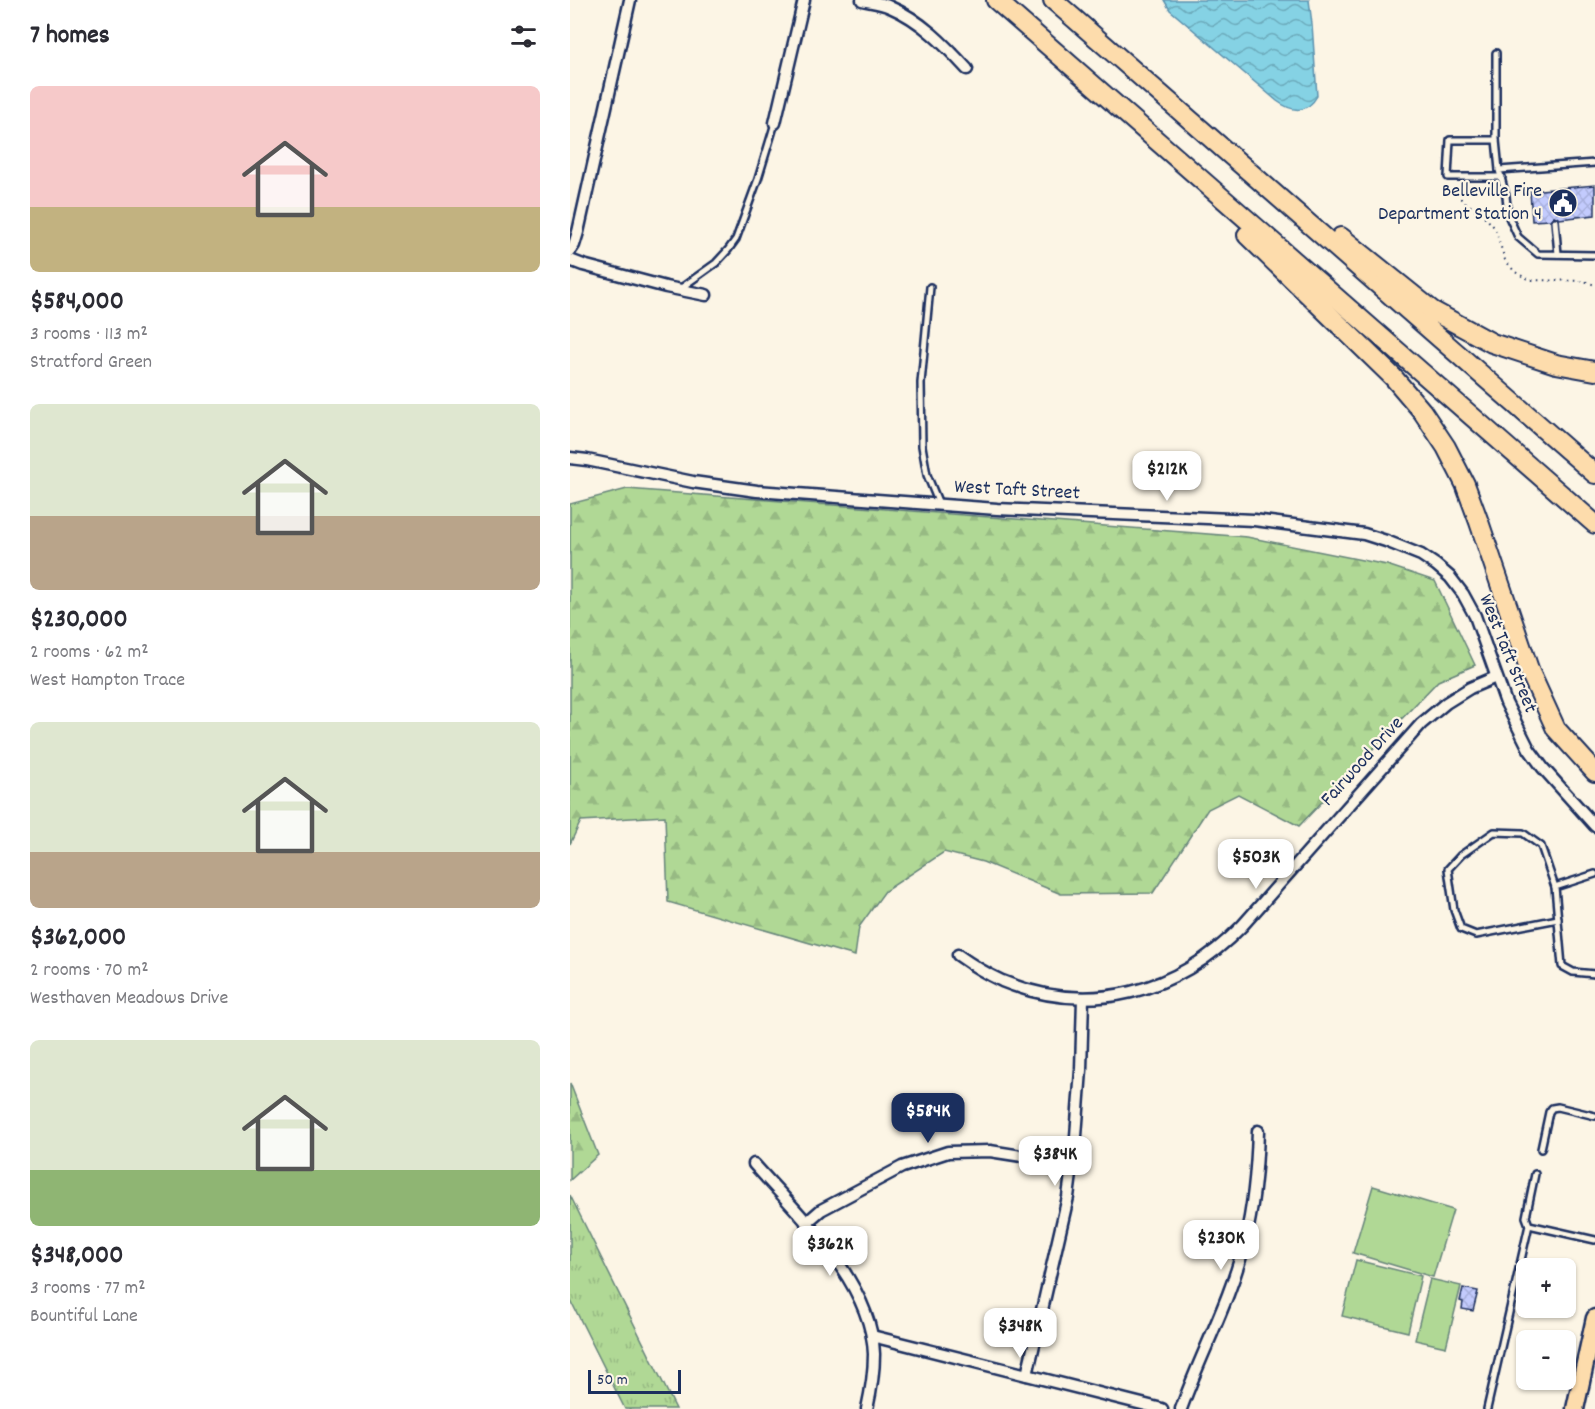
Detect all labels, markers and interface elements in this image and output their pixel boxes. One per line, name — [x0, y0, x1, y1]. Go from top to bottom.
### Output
text: 7 homes — [30, 18, 110, 55]
icon: filters — [507, 20, 540, 53]
icon: home — [231, 125, 339, 233]
place label: Belleville Fire Department Station 4 — [1378, 178, 1542, 229]
public building icon: Belleville Fire Department Station 4 — [1547, 187, 1579, 219]
text: $584,000 — [30, 284, 124, 321]
text: 3 rooms · 113 m² — [30, 321, 148, 349]
text: Stratford Green — [30, 349, 152, 377]
icon: home — [231, 443, 339, 551]
pin: $212K — [1125, 451, 1209, 502]
text: $212K — [1146, 456, 1188, 484]
street label: West Taft Street — [954, 474, 1080, 508]
street label: West Taft Street — [1470, 591, 1544, 717]
text: $230,000 — [30, 602, 128, 639]
text: 2 rooms · 62 m² — [30, 639, 149, 667]
text: West Hampton Trace — [30, 667, 185, 695]
street label: Fairwood Drive — [1315, 711, 1411, 813]
icon: home — [231, 761, 339, 869]
pin: $503K — [1214, 839, 1298, 890]
text: $503K — [1232, 844, 1280, 872]
text: $362,000 — [30, 920, 126, 957]
text: 2 rooms · 70 m² — [30, 957, 149, 985]
text: Westhaven Meadows Drive — [30, 985, 228, 1013]
icon: home — [231, 1079, 339, 1187]
pin: $584K — [886, 1093, 970, 1144]
text: $584K — [906, 1098, 950, 1126]
pin: $384K — [1013, 1136, 1097, 1187]
text: $384K — [1033, 1141, 1077, 1169]
pin: $230K — [1179, 1220, 1263, 1271]
text: $230K — [1197, 1225, 1245, 1253]
pin: $362K — [788, 1226, 872, 1277]
text: $362K — [807, 1231, 853, 1259]
text: $348,000 — [30, 1238, 123, 1275]
map controls — [1516, 1258, 1576, 1390]
button: + — [1516, 1258, 1576, 1318]
text: 3 rooms · 77 m² — [30, 1275, 146, 1303]
text: Bountiful Lane — [30, 1303, 138, 1331]
pin: $348K — [978, 1308, 1062, 1359]
text: $348K — [998, 1313, 1042, 1341]
button: − — [1516, 1330, 1576, 1390]
scale bar — [588, 1367, 681, 1394]
text: 50 m — [597, 1369, 628, 1392]

